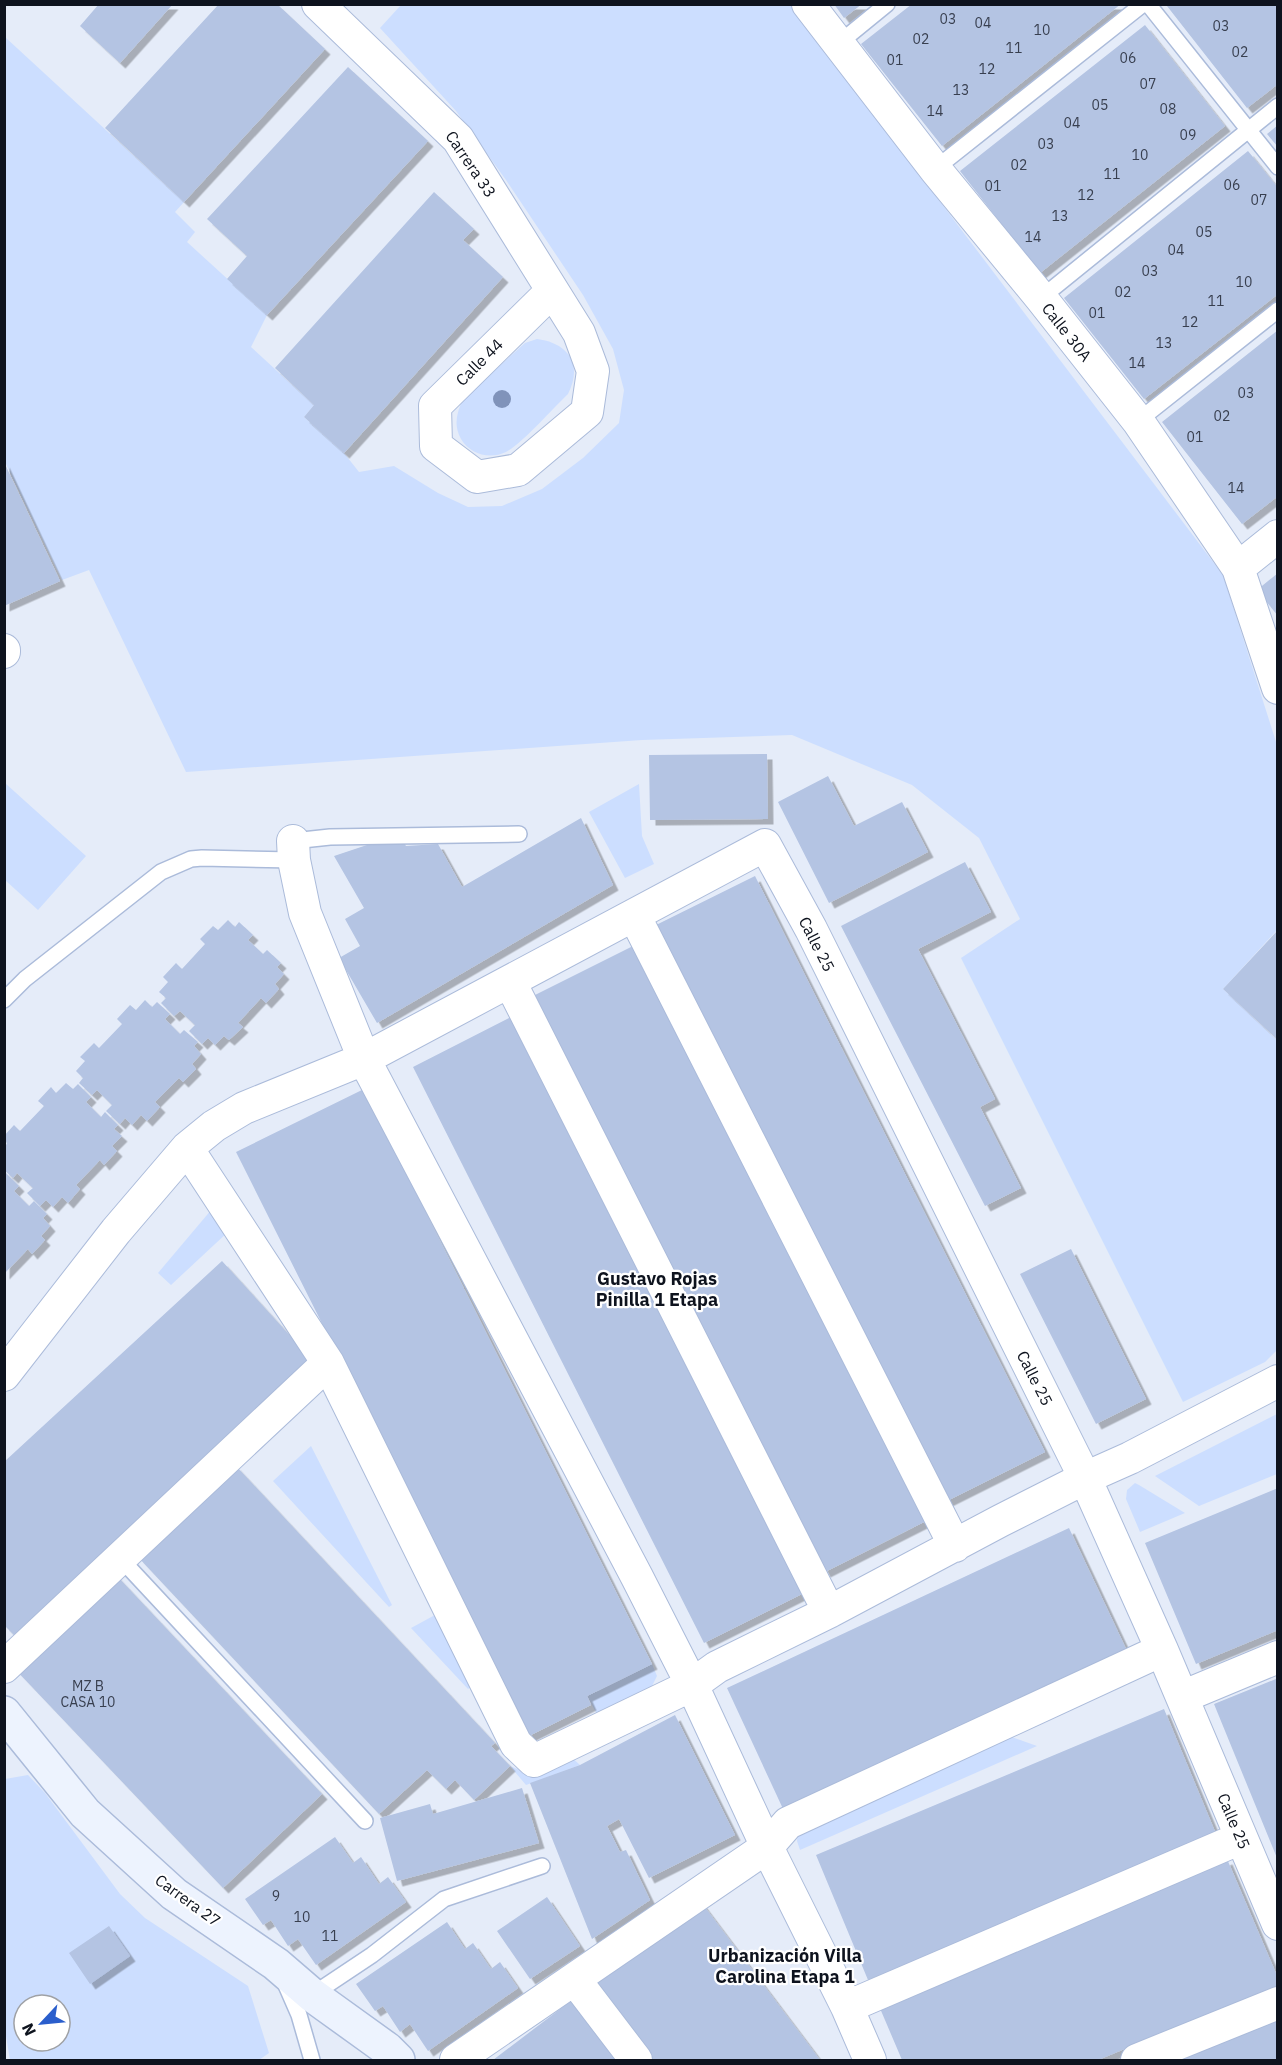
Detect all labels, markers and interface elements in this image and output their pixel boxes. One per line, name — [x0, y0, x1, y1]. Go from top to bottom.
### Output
house number: 03 — [940, 10, 956, 28]
house number: 04 — [975, 14, 991, 32]
house number: 03 — [1213, 17, 1229, 35]
house number: 10 — [1034, 21, 1050, 39]
house number: 02 — [913, 30, 929, 48]
house number: 11 — [1006, 39, 1022, 57]
house number: 02 — [1232, 43, 1248, 61]
house number: 06 — [1120, 49, 1136, 67]
house number: 01 — [887, 51, 903, 69]
house number: 12 — [979, 60, 995, 78]
house number: 07 — [1140, 75, 1156, 93]
house number: 13 — [953, 81, 969, 99]
house number: 05 — [1092, 96, 1108, 114]
house number: 08 — [1160, 100, 1176, 118]
house number: 14 — [927, 102, 943, 120]
house number: 04 — [1064, 114, 1080, 132]
house number: 09 — [1180, 126, 1196, 144]
street label: Carrera 33 — [441, 127, 501, 201]
house number: 03 — [1038, 135, 1054, 153]
house number: 10 — [1132, 146, 1148, 164]
house number: 02 — [1011, 156, 1027, 174]
house number: 11 — [1104, 165, 1120, 183]
house number: 06 — [1224, 176, 1240, 194]
house number: 01 — [985, 177, 1001, 195]
house number: 12 — [1078, 186, 1094, 204]
house number: 07 — [1251, 191, 1267, 209]
house number: 13 — [1052, 207, 1068, 225]
house number: 05 — [1196, 223, 1212, 241]
house number: 14 — [1025, 228, 1041, 246]
house number: 04 — [1168, 241, 1184, 259]
house number: 03 — [1142, 262, 1158, 280]
house number: 10 — [1236, 273, 1252, 291]
house number: 02 — [1115, 283, 1131, 301]
house number: 11 — [1208, 292, 1224, 310]
street label: Calle 30A — [1038, 299, 1096, 365]
house number: 01 — [1089, 304, 1105, 322]
house number: 12 — [1182, 313, 1198, 331]
street label: Calle 44 — [451, 334, 507, 390]
house number: 13 — [1156, 334, 1172, 352]
house number: 14 — [1129, 354, 1145, 372]
house number: 03 — [1238, 384, 1254, 402]
house number: 02 — [1214, 407, 1230, 425]
house number: 01 — [1187, 428, 1203, 446]
house number: 14 — [1228, 479, 1244, 497]
street label: Calle 25 — [795, 913, 839, 975]
district label: Gustavo Rojas Pinilla 1 Etapa — [596, 1267, 718, 1311]
street label: Calle 25 — [1013, 1347, 1057, 1409]
house number: MZ B CASA 10 — [61, 1677, 115, 1711]
street label: Calle 25 — [1213, 1790, 1255, 1852]
street label: Carrera 27 — [151, 1869, 225, 1931]
house number: 9 — [272, 1887, 280, 1905]
house number: 10 — [294, 1908, 310, 1926]
house number: 11 — [322, 1927, 338, 1945]
district label: Urbanización Villa Carolina Etapa 1 — [708, 1944, 862, 1988]
north arrow — [12, 1993, 72, 2053]
text: N — [17, 2020, 40, 2039]

